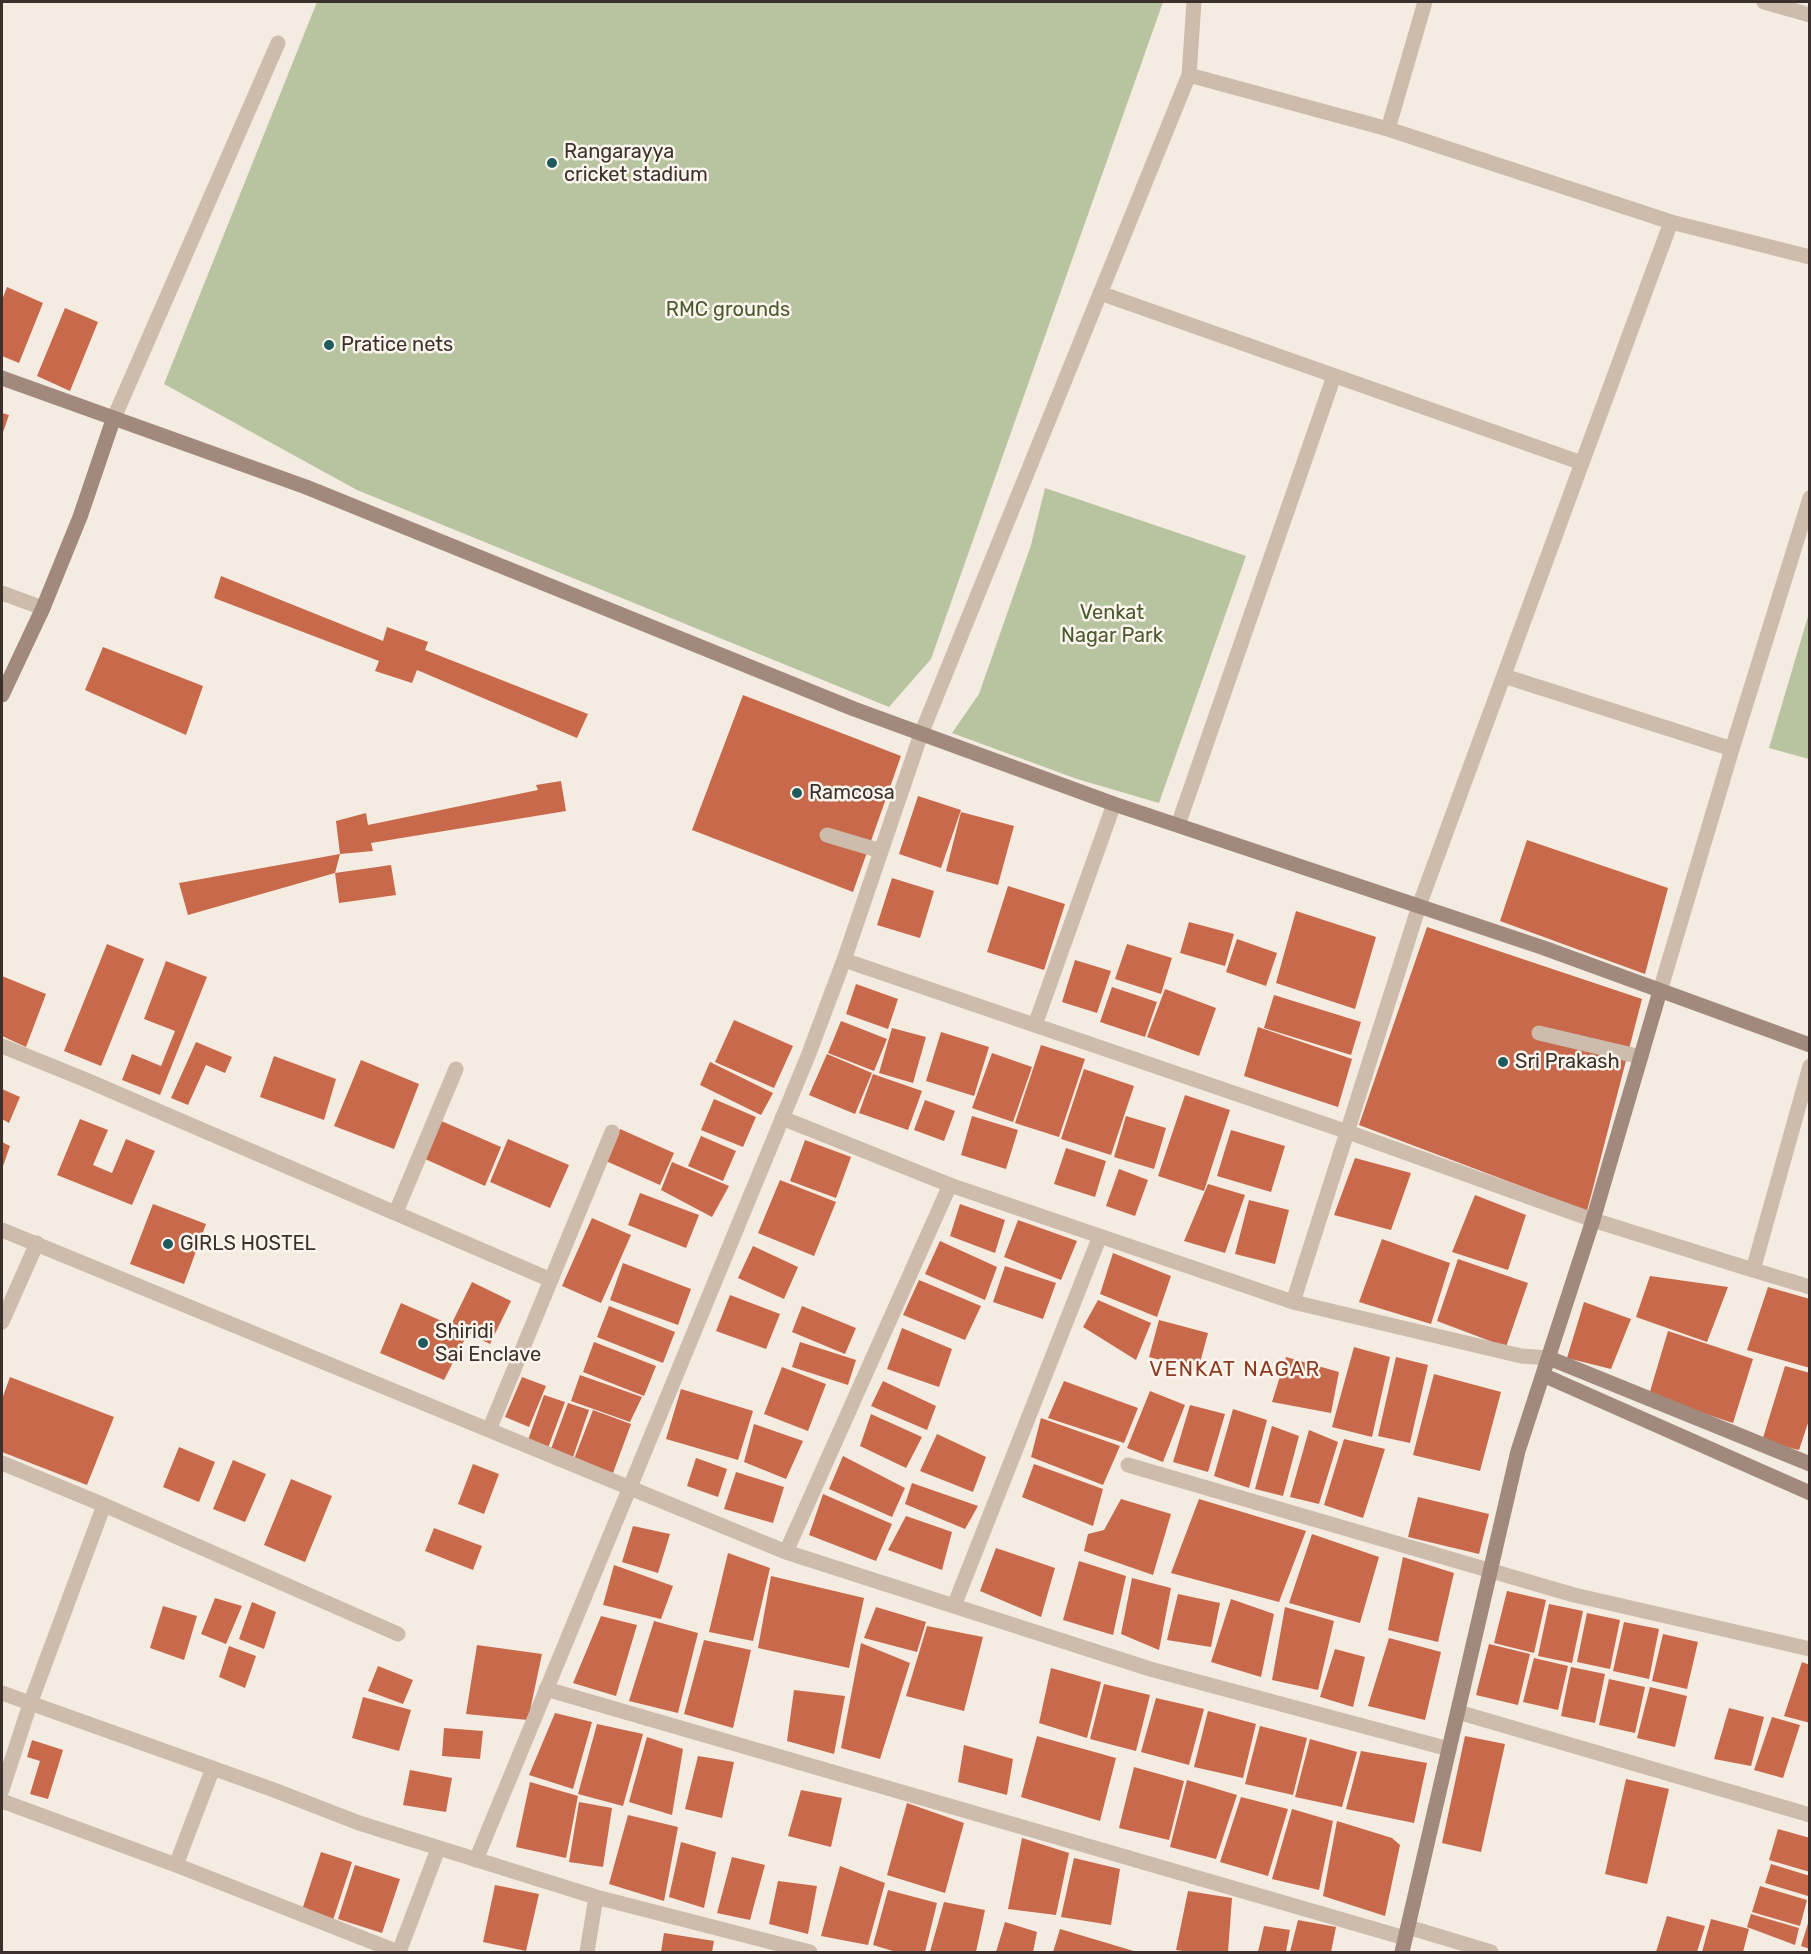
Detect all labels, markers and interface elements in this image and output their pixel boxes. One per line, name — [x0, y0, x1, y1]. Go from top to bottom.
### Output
place label: Rangarayya cricket stadium — [564, 140, 708, 187]
marker: Rangarayya cricket stadium — [545, 156, 559, 170]
park label: RMC grounds — [666, 298, 790, 322]
place label: Pratice nets — [341, 333, 453, 357]
marker: Pratice nets — [322, 338, 336, 352]
park label: Venkat Nagar Park — [1061, 601, 1163, 648]
place label: Ramcosa — [809, 781, 895, 805]
marker: Ramcosa — [790, 786, 804, 800]
place label: Sri Prakash — [1515, 1050, 1620, 1074]
marker: Sri Prakash — [1496, 1055, 1510, 1069]
place label: GIRLS HOSTEL — [180, 1232, 316, 1256]
marker: GIRLS HOSTEL — [161, 1237, 175, 1251]
place label: Shiridi Sai Enclave — [435, 1320, 541, 1367]
marker: Shiridi Sai Enclave — [416, 1336, 430, 1350]
district label: VENKAT NAGAR — [1149, 1357, 1321, 1383]

